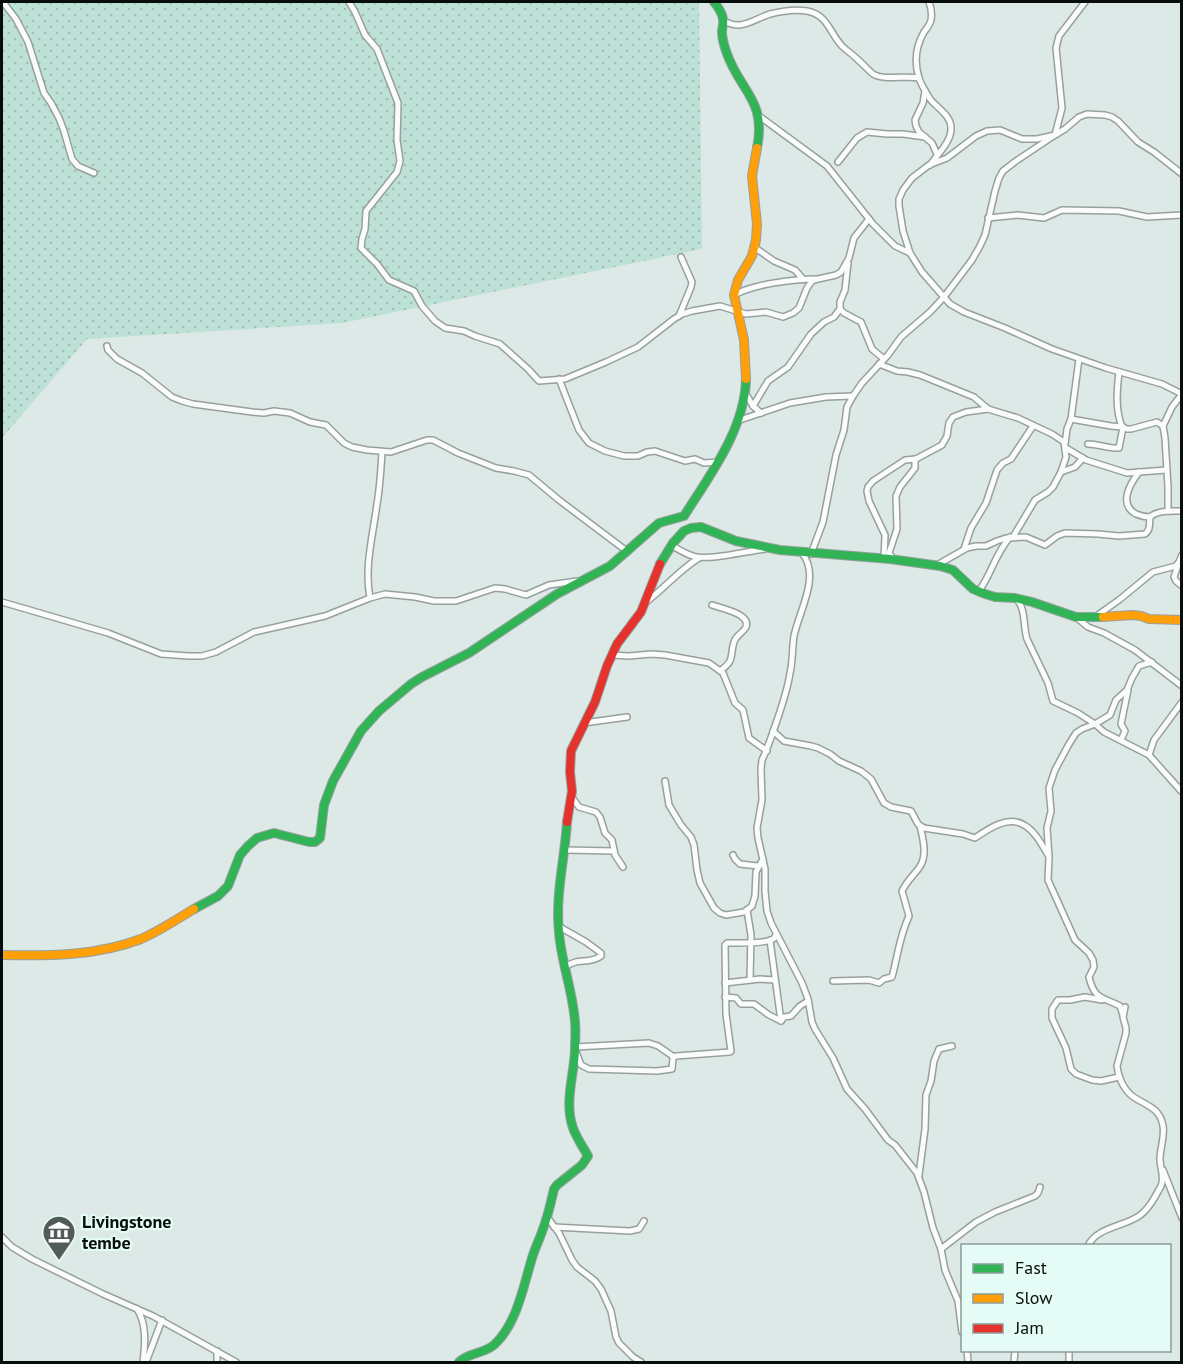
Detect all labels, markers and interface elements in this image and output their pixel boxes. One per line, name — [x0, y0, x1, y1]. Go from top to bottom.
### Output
place label: Livingstone tembe — [82, 1210, 171, 1254]
museum icon: Livingstone tembe — [41, 1214, 77, 1261]
legend — [961, 1244, 1171, 1352]
text: Fast — [1015, 1256, 1047, 1279]
text: Slow — [1015, 1286, 1053, 1309]
text: Jam — [1014, 1316, 1044, 1339]

